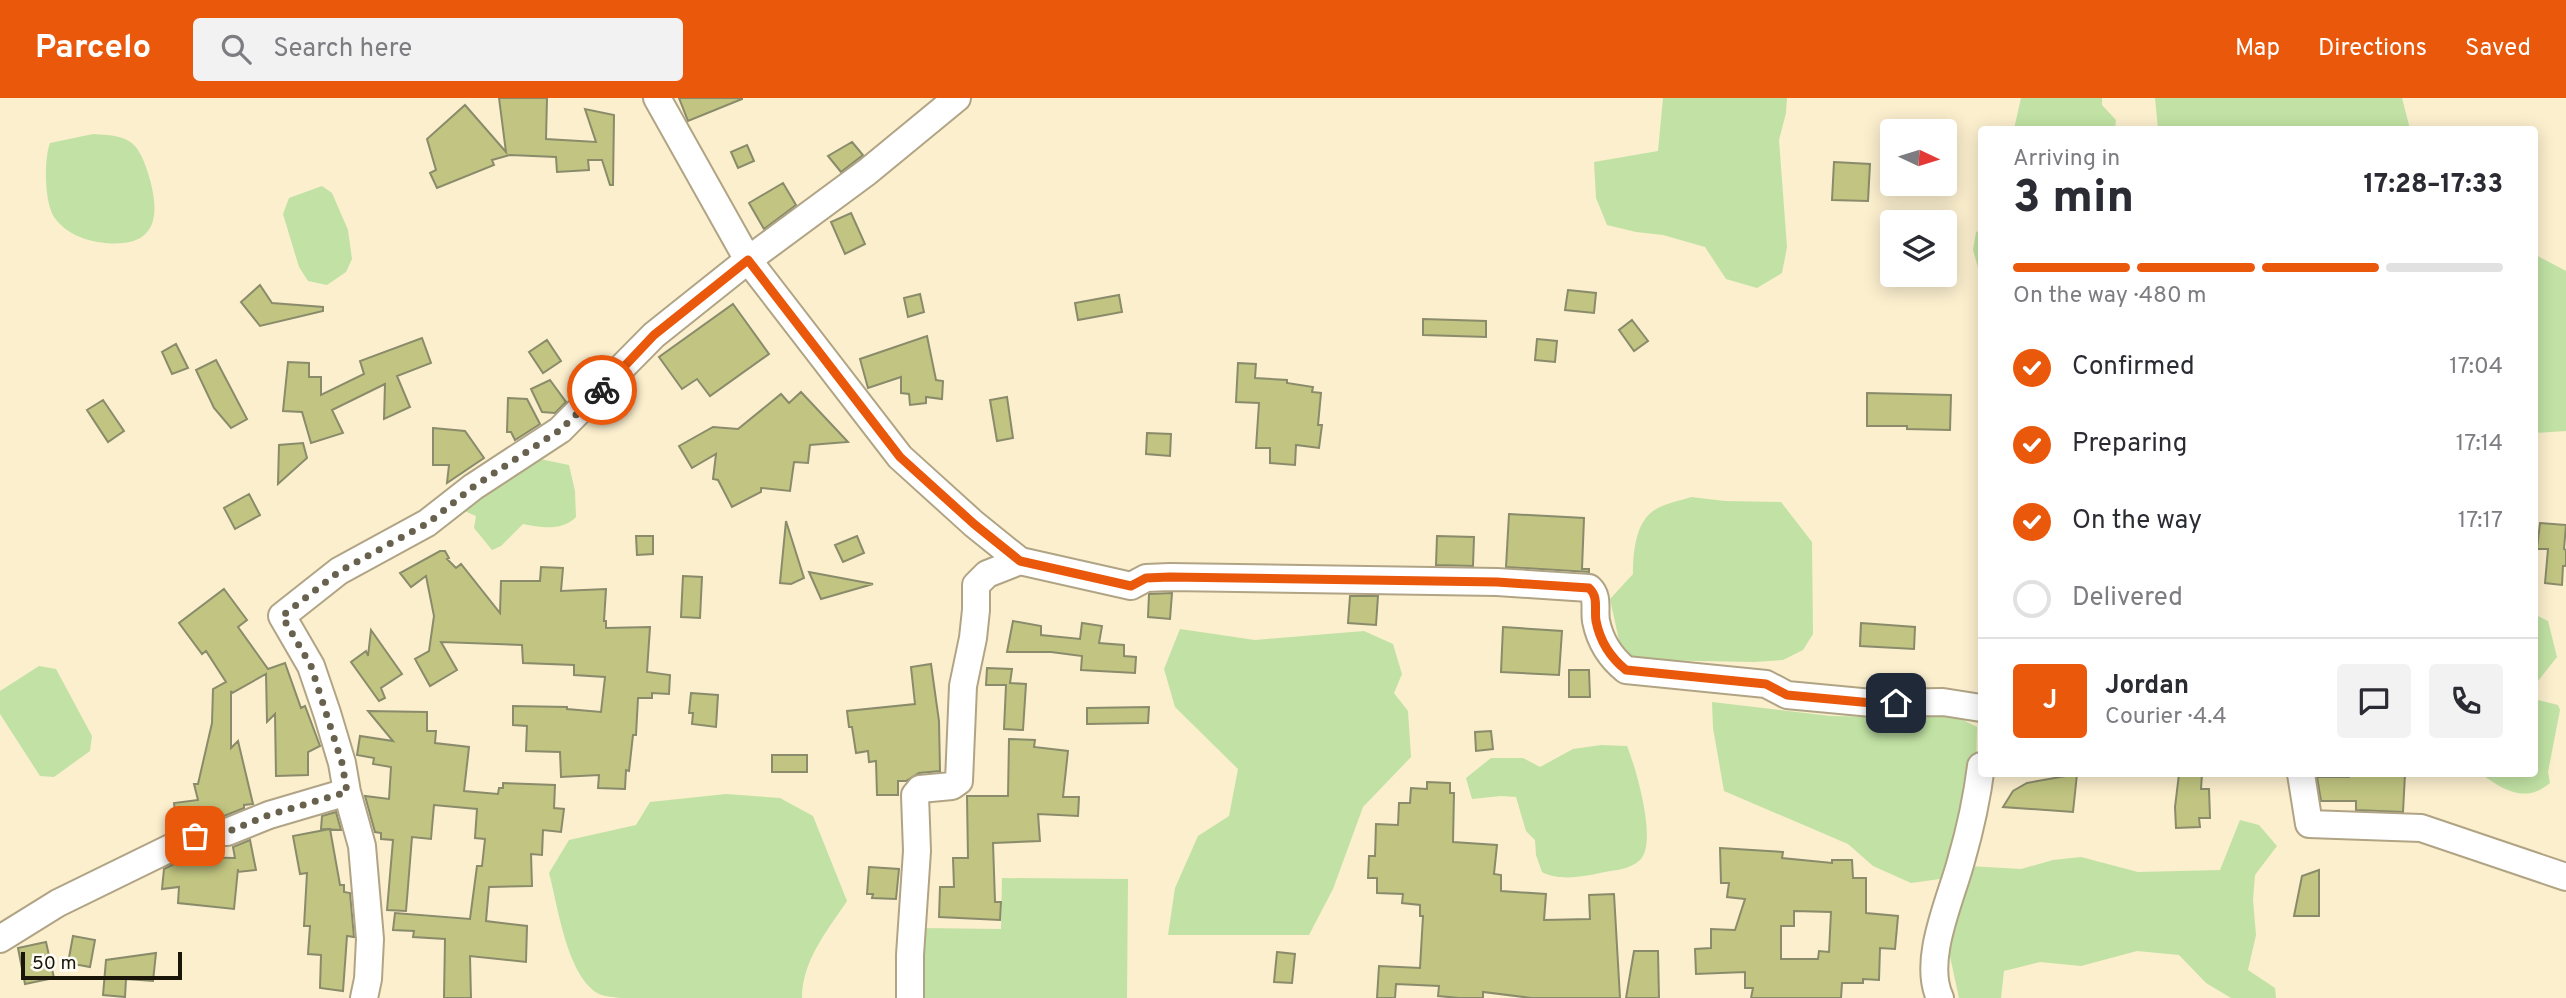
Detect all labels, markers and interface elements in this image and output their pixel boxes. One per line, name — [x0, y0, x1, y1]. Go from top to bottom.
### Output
search box — [193, 18, 683, 81]
text: Parcelo — [35, 28, 151, 70]
icon: search — [217, 30, 255, 68]
text: Search here — [273, 33, 412, 66]
text: Map — [2235, 34, 2280, 64]
text: Directions — [2318, 34, 2427, 64]
text: Saved — [2465, 34, 2531, 64]
north arrow — [1880, 119, 1956, 196]
map controls — [1880, 119, 1957, 287]
text: Arriving in — [2013, 145, 2120, 174]
text: 17:28–17:33 — [2364, 169, 2503, 202]
text: 3 min — [2013, 170, 2134, 229]
button: layers — [1880, 210, 1957, 287]
text: On the way · 480 m — [2013, 282, 2207, 311]
icon: check — [2013, 349, 2051, 387]
text: Confirmed — [2072, 351, 2195, 384]
text: 17:04 — [2449, 353, 2503, 382]
courier — [567, 355, 637, 425]
icon: bike — [583, 371, 621, 409]
icon: check — [2013, 426, 2051, 464]
text: Preparing — [2072, 428, 2187, 461]
text: 17:14 — [2456, 430, 2503, 459]
icon: check — [2013, 503, 2051, 541]
text: On the way — [2072, 505, 2202, 538]
text: 17:17 — [2458, 507, 2503, 536]
text: Delivered — [2072, 582, 2183, 615]
button: chat — [2337, 664, 2411, 738]
button: phone — [2429, 664, 2503, 738]
text: Jordan — [2105, 670, 2189, 703]
pin — [1866, 673, 1926, 733]
icon: home — [1877, 684, 1915, 722]
text: J — [2043, 685, 2057, 718]
text: Courier · 4.4 — [2105, 703, 2227, 732]
pin — [165, 806, 225, 866]
icon: bag — [176, 817, 214, 855]
scale bar — [21, 949, 182, 981]
text: 50 m — [32, 952, 77, 976]

